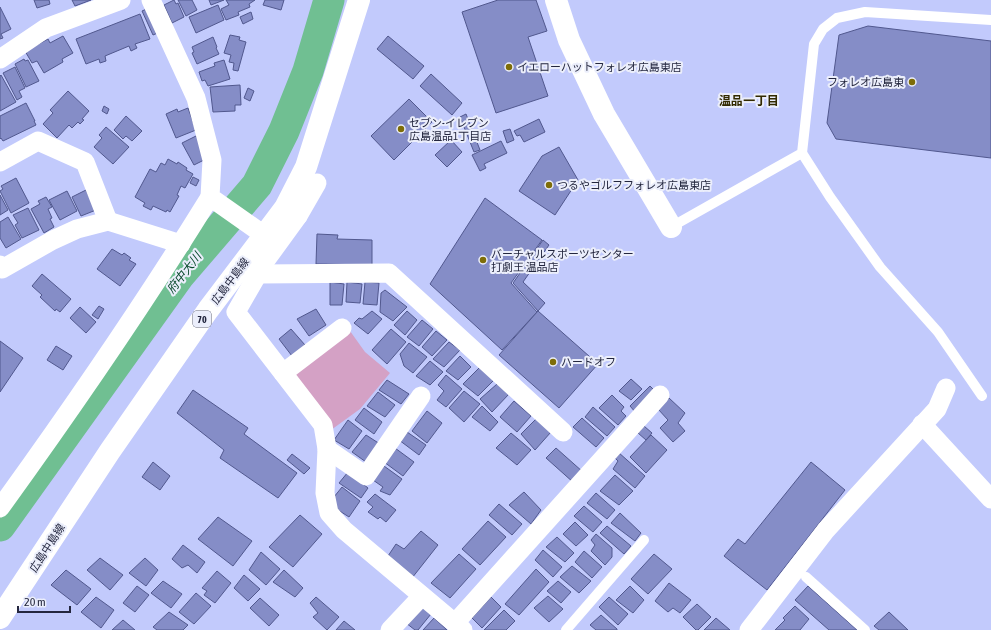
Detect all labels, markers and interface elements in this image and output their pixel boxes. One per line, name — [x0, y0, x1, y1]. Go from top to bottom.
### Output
place label: イエローハットフォレオ広島東店 — [517, 61, 682, 73]
marker: イエローハットフォレオ広島東店 — [504, 62, 514, 72]
place label: フォレオ広島東 — [827, 76, 904, 88]
marker: フォレオ広島東 — [907, 77, 917, 87]
district label: 温品一丁目 — [719, 94, 779, 108]
place label: セブン‐イレブン 広島温品1丁目店 — [409, 117, 491, 142]
marker: セブン‐イレブン 広島温品1丁目店 — [396, 124, 406, 134]
place label: つるやゴルフフォレオ広島東店 — [557, 179, 711, 191]
marker: つるやゴルフフォレオ広島東店 — [544, 180, 554, 190]
water label: 府中大川 — [164, 248, 206, 296]
place label: バーチャルスポーツセンター 打劇王 温品店 — [491, 248, 634, 273]
street label: 広島中島線 — [209, 255, 251, 307]
marker: バーチャルスポーツセンター 打劇王 温品店 — [478, 255, 488, 265]
road number: 70 — [193, 311, 211, 327]
place label: ハードオフ — [561, 356, 616, 368]
marker: ハードオフ — [548, 357, 558, 367]
street label: 広島中島線 — [27, 522, 67, 574]
scale bar — [18, 588, 70, 614]
text: 20 m — [24, 595, 46, 609]

